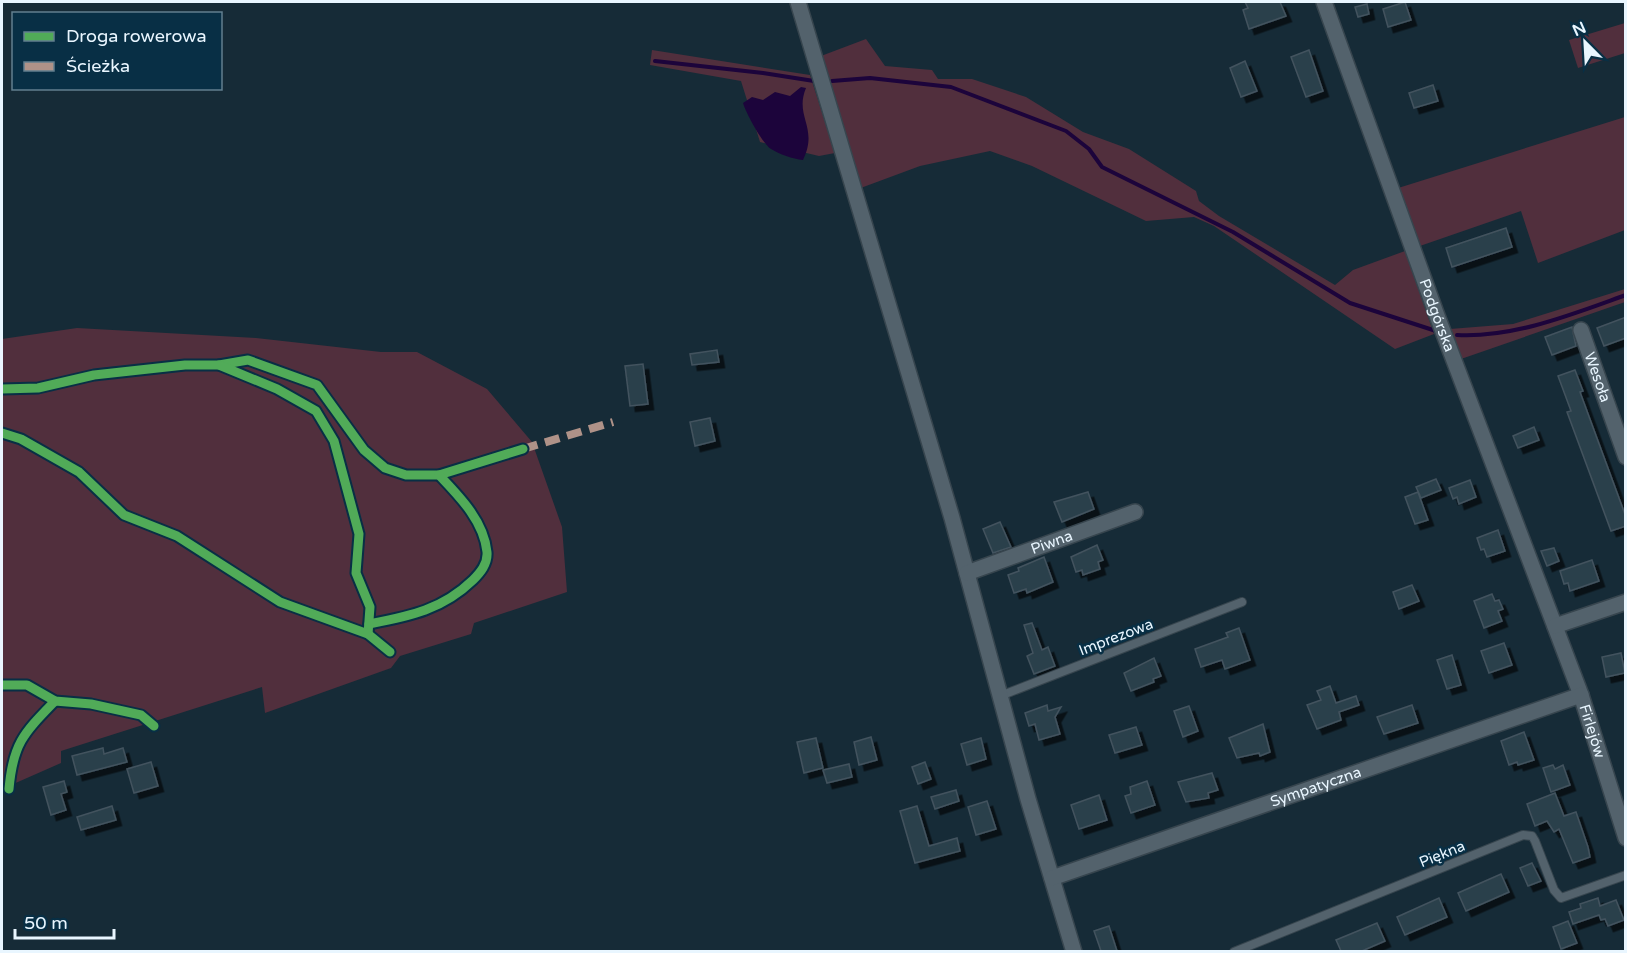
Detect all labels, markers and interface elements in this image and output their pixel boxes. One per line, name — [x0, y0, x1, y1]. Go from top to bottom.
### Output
legend — [12, 12, 222, 90]
north arrow — [1555, 12, 1615, 72]
text: N — [1569, 17, 1589, 41]
text: Droga rowerowa — [66, 25, 207, 47]
text: Ścieżka — [66, 55, 130, 77]
street label: Podgórska — [1415, 276, 1459, 354]
street label: Wesoła — [1581, 350, 1615, 404]
street label: Piwna — [1028, 526, 1075, 558]
street label: Imprezowa — [1076, 615, 1156, 659]
street label: Firlejów — [1575, 702, 1609, 760]
street label: Sympatyczna — [1268, 763, 1364, 811]
street label: Piękna — [1416, 837, 1468, 871]
scale bar — [15, 902, 114, 940]
text: 50 m — [24, 912, 68, 934]

